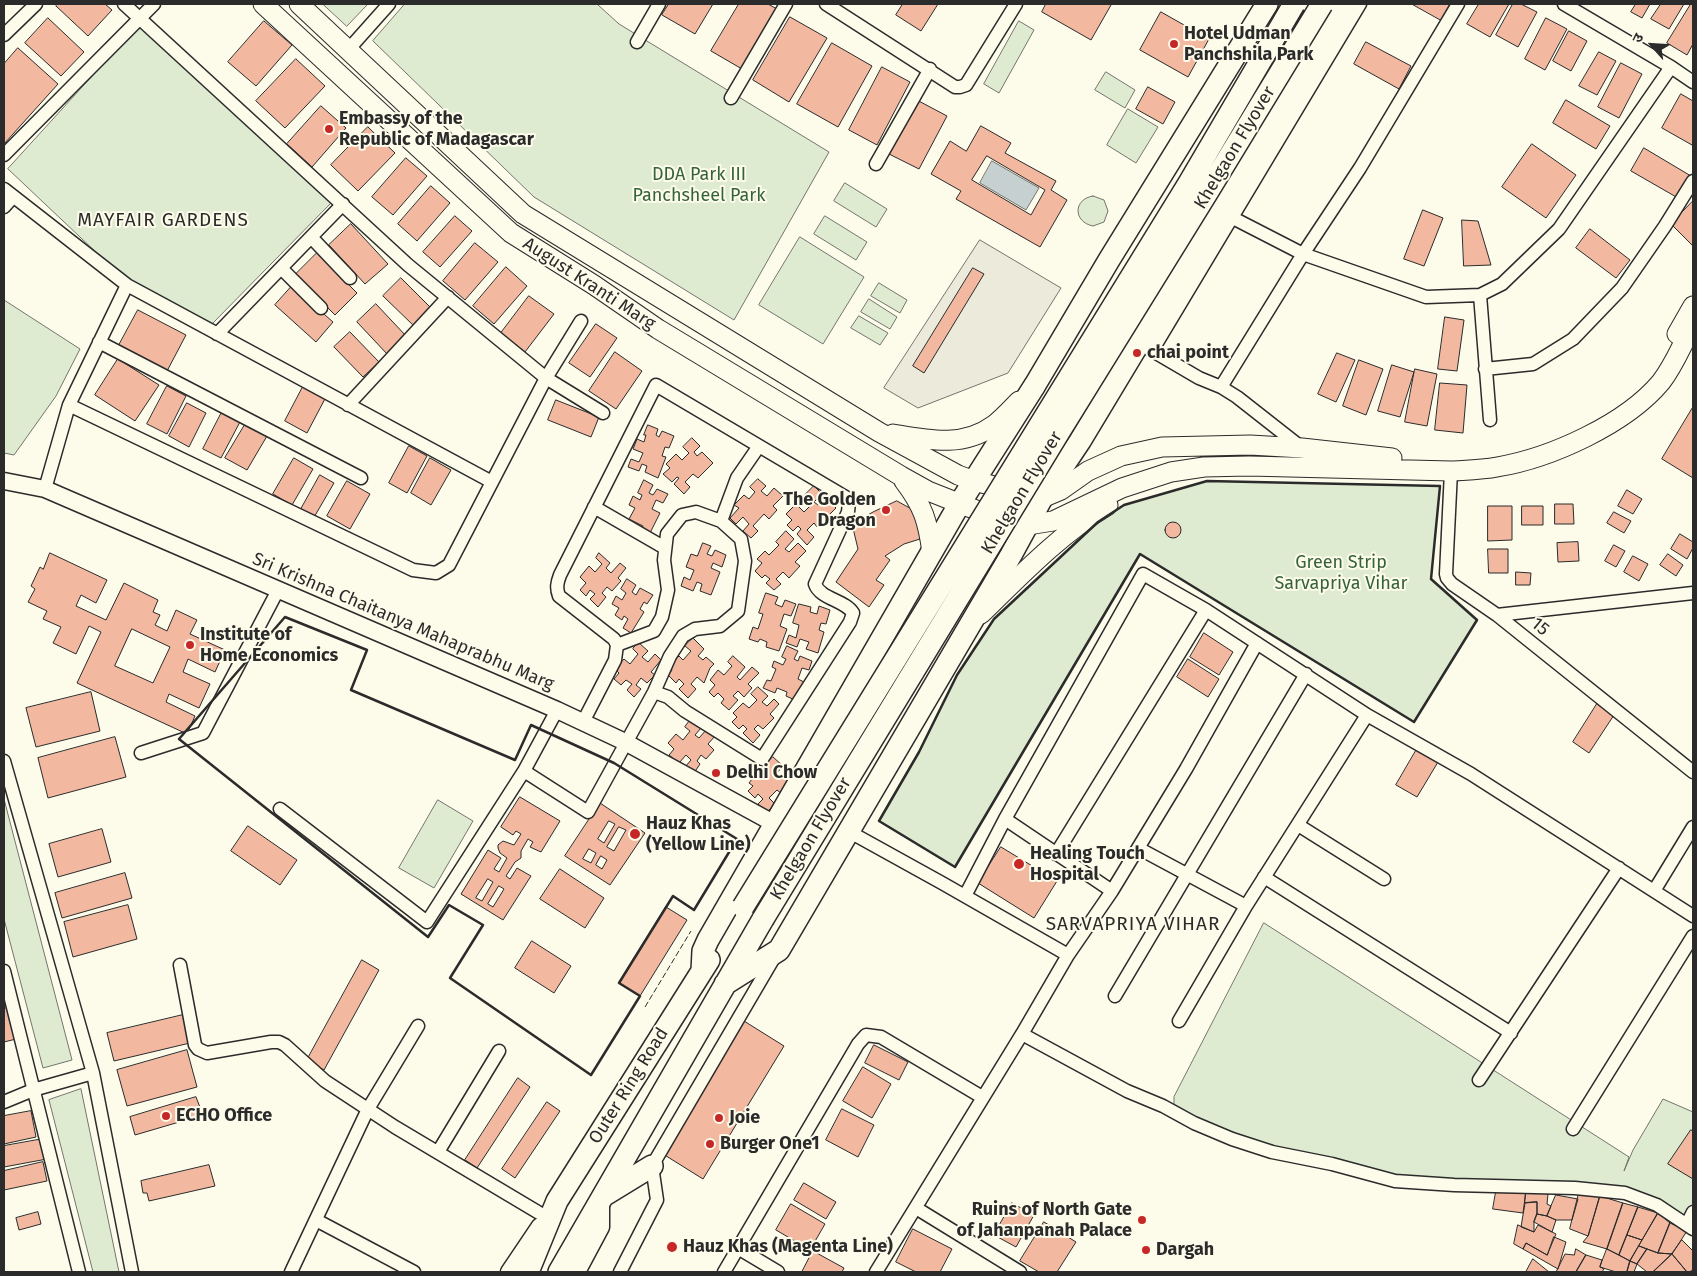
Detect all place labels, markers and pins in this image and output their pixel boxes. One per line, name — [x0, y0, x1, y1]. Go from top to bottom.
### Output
place label: Hotel Udman Panchshila Park — [1184, 23, 1314, 66]
marker: Hotel Udman Panchshila Park — [1168, 38, 1180, 50]
place label: Embassy of the Republic of Madagascar — [339, 108, 534, 150]
marker: Embassy of the Republic of Madagascar — [323, 123, 335, 135]
place label: chai point — [1147, 342, 1229, 364]
marker: chai point — [1131, 347, 1143, 359]
place label: The Golden Dragon — [783, 489, 876, 532]
marker: The Golden Dragon — [880, 504, 892, 516]
place label: Institute of Home Economics — [200, 624, 338, 666]
marker: Institute of Home Economics — [184, 639, 196, 651]
place label: Delhi Chow — [726, 762, 817, 784]
marker: Delhi Chow — [710, 767, 722, 779]
place label: Hauz Khas (Yellow Line) — [646, 813, 751, 856]
marker: Hauz Khas (Yellow Line) — [628, 827, 642, 841]
place label: Healing Touch Hospital — [1030, 843, 1145, 886]
marker: Healing Touch Hospital — [1012, 857, 1026, 871]
place label: ECHO Office — [176, 1105, 272, 1127]
place label: Joie — [729, 1107, 760, 1129]
marker: ECHO Office — [160, 1110, 172, 1122]
marker: Joie — [713, 1112, 725, 1124]
place label: Burger One1 — [720, 1133, 820, 1155]
marker: Burger One1 — [704, 1138, 716, 1150]
place label: Ruins of North Gate of Jahanpanah Palace — [956, 1199, 1132, 1242]
marker: Ruins of North Gate of Jahanpanah Palace — [1136, 1214, 1148, 1226]
place label: Hauz Khas (Magenta Line) — [683, 1236, 893, 1258]
place label: Dargah — [1156, 1239, 1214, 1261]
marker: Hauz Khas (Magenta Line) — [665, 1240, 679, 1254]
marker: Dargah — [1140, 1244, 1152, 1256]

